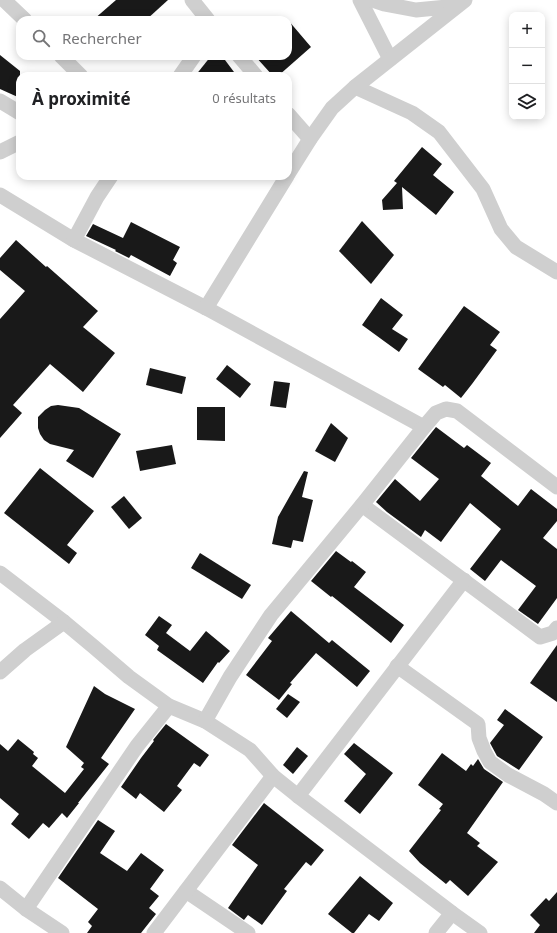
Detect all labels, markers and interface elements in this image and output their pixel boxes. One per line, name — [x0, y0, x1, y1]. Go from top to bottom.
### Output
map controls — [509, 12, 545, 120]
button: + — [509, 12, 545, 48]
search box — [16, 16, 292, 60]
icon: search — [30, 27, 52, 49]
text: Rechercher — [62, 28, 142, 48]
button: − — [509, 48, 545, 84]
button: layers — [509, 84, 545, 120]
text: À proximité — [32, 87, 131, 110]
text: 0 résultats — [212, 89, 276, 107]

